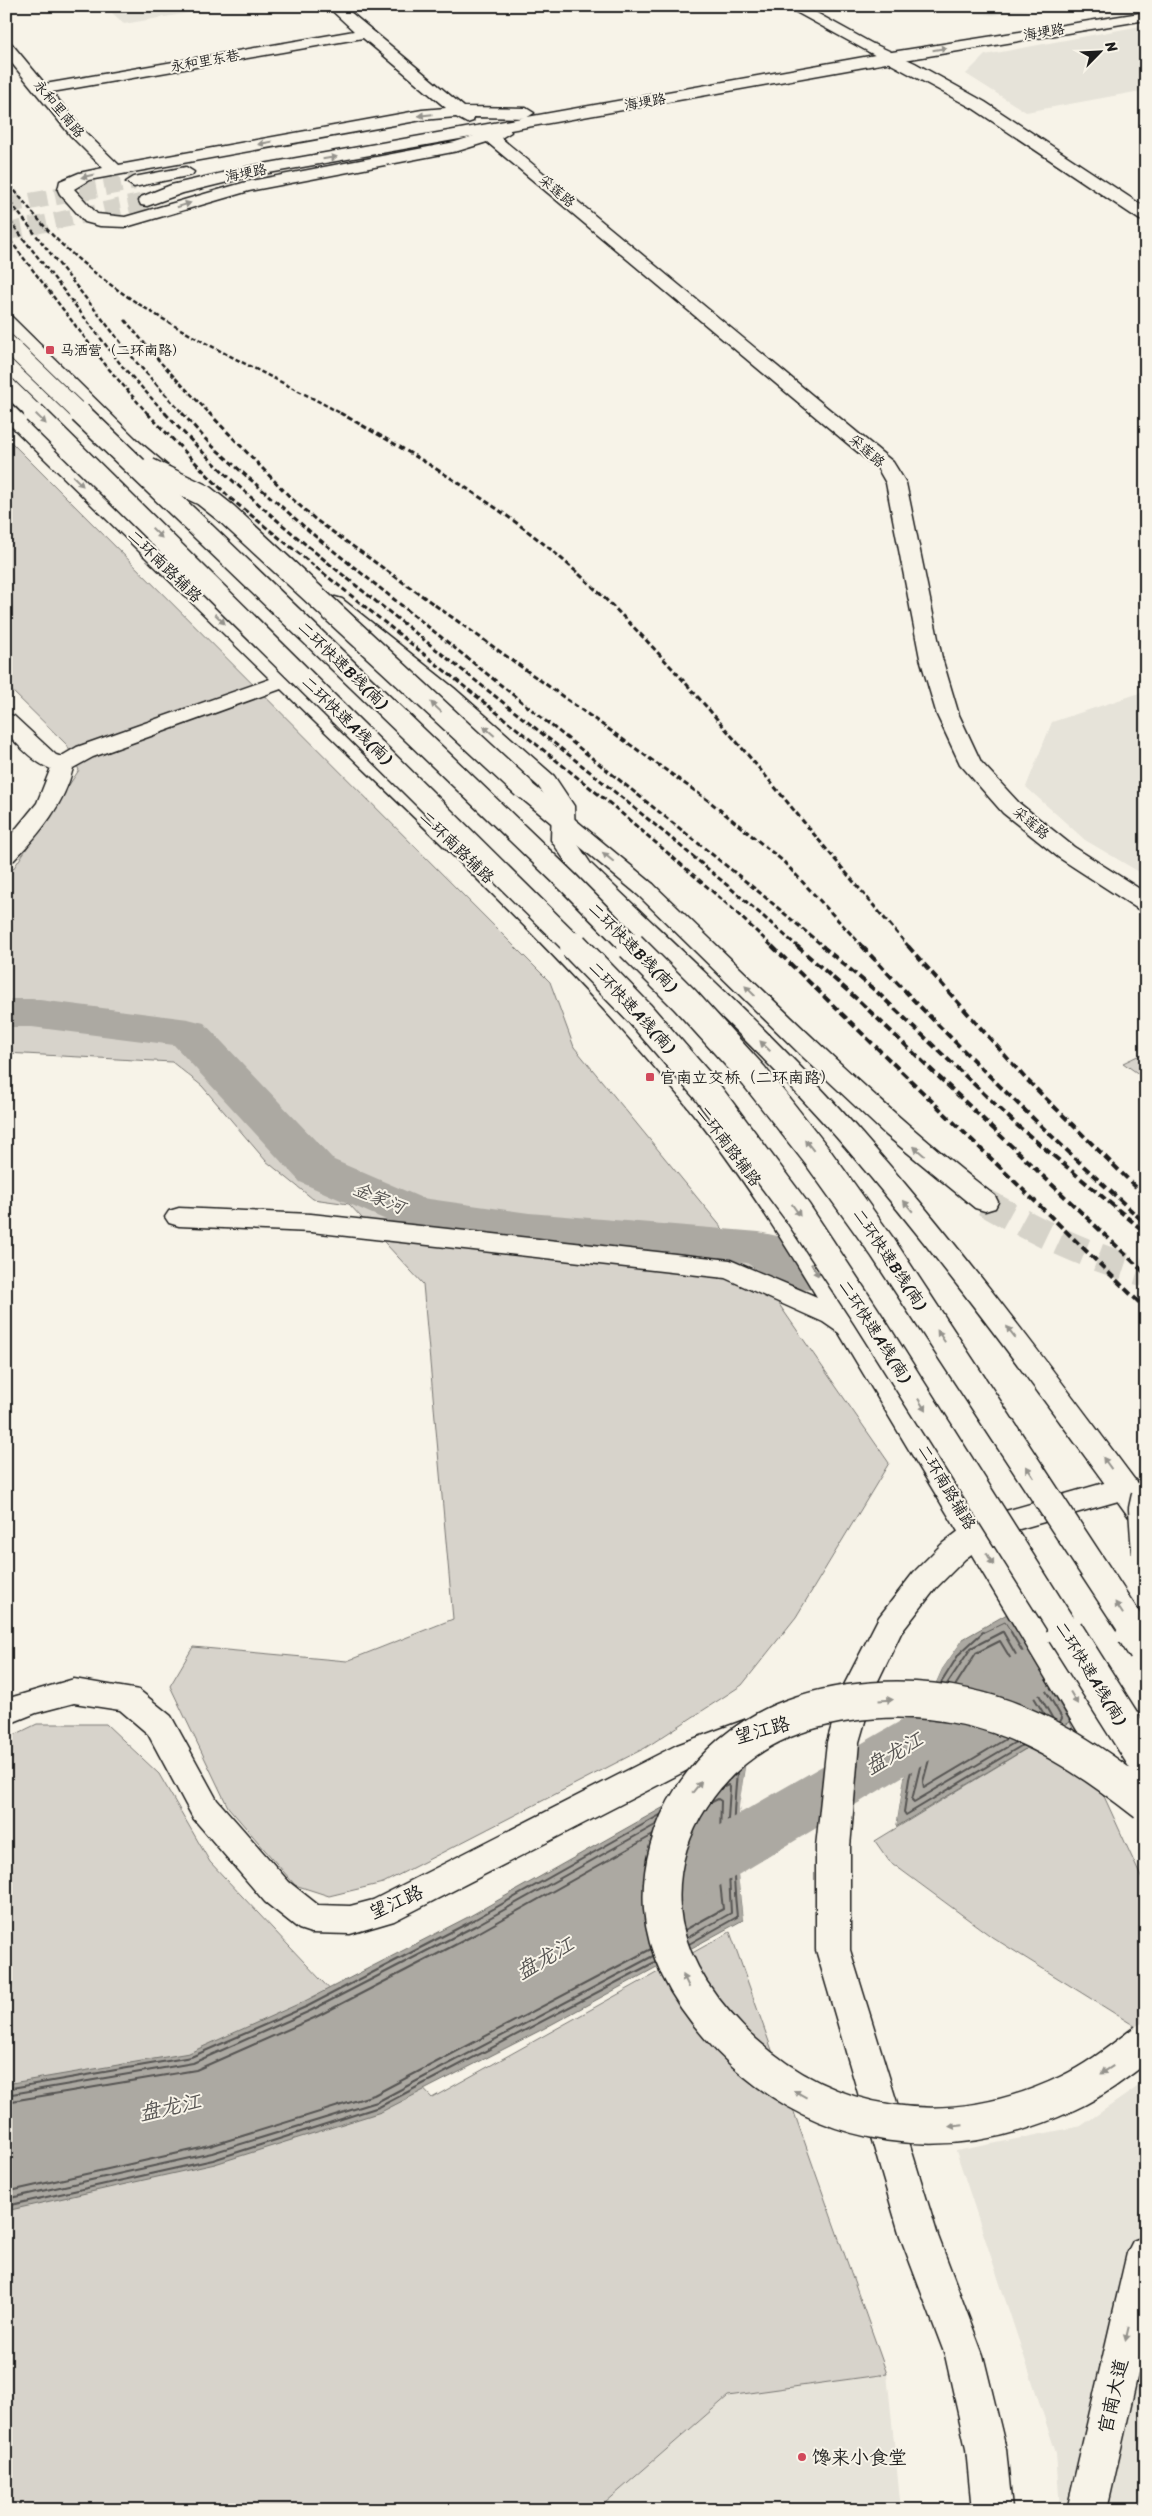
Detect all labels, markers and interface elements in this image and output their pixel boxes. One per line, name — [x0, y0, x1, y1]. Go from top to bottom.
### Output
street label: 海埂路 — [1021, 16, 1067, 48]
north arrow — [1074, 28, 1124, 78]
text: N — [1098, 36, 1125, 57]
street label: 永和里东巷 — [168, 42, 243, 79]
one-way arrow — [932, 45, 948, 53]
street label: 永和里南路 — [27, 74, 91, 144]
street label: 海埂路 — [622, 86, 668, 118]
one-way arrow — [416, 111, 432, 119]
one-way arrow — [256, 139, 272, 147]
one-way arrow — [323, 153, 339, 161]
street label: 海埂路 — [223, 157, 269, 189]
street label: 采莲路 — [533, 168, 581, 214]
one-way arrow — [80, 172, 95, 180]
one-way arrow — [177, 201, 192, 209]
place label: 马洒营（二环南路） — [60, 338, 186, 363]
marker: 马洒营（二环南路） — [44, 344, 56, 356]
one-way arrow — [35, 413, 47, 425]
street label: 采莲路 — [843, 428, 891, 474]
one-way arrow — [72, 475, 84, 487]
street label: 二环南路辅路 — [120, 522, 210, 610]
one-way arrow — [151, 527, 163, 539]
one-way arrow — [213, 613, 225, 625]
street label: 二环快速B线(南) — [291, 614, 396, 717]
street label: 二环快速A线(南) — [295, 669, 400, 772]
one-way arrow — [430, 701, 442, 713]
one-way arrow — [483, 725, 496, 736]
street label: 采莲路 — [1007, 800, 1055, 846]
street label: 二环南路辅路 — [412, 803, 502, 891]
one-way arrow — [602, 852, 615, 863]
street label: 二环快速B线(南) — [581, 895, 686, 1000]
street label: 二环快速A线(南) — [581, 954, 684, 1061]
one-way arrow — [744, 985, 756, 997]
one-way arrow — [759, 1040, 771, 1052]
place label: 官南立交桥（二环南路） — [660, 1063, 836, 1092]
marker: 官南立交桥（二环南路） — [644, 1071, 656, 1083]
street label: 二环南路辅路 — [689, 1099, 769, 1193]
one-way arrow — [804, 1138, 814, 1152]
one-way arrow — [912, 1145, 925, 1156]
water label: 金家河 — [348, 1173, 413, 1224]
one-way arrow — [903, 1200, 914, 1213]
street label: 二环快速B线(南) — [845, 1202, 936, 1317]
one-way arrow — [791, 1203, 801, 1217]
one-way arrow — [810, 1264, 820, 1277]
street label: 二环快速A线(南) — [831, 1274, 920, 1389]
one-way arrow — [1005, 1326, 1016, 1339]
one-way arrow — [937, 1329, 946, 1343]
one-way arrow — [918, 1399, 927, 1412]
street label: 二环南路辅路 — [910, 1438, 984, 1536]
one-way arrow — [1102, 1456, 1112, 1470]
one-way arrow — [1025, 1466, 1035, 1479]
one-way arrow — [985, 1552, 994, 1565]
one-way arrow — [1114, 1602, 1124, 1615]
street label: 二环快速A线(南) — [1047, 1615, 1135, 1732]
one-way arrow — [1069, 1691, 1078, 1704]
one-way arrow — [878, 1696, 894, 1704]
street label: 望江路 — [730, 1707, 794, 1753]
water label: 盘龙江 — [857, 1720, 932, 1785]
one-way arrow — [692, 1781, 703, 1794]
street label: 望江路 — [363, 1875, 429, 1929]
water label: 盘龙江 — [508, 1925, 583, 1990]
one-way arrow — [681, 1974, 689, 1988]
one-way arrow — [1100, 2065, 1114, 2075]
water label: 盘龙江 — [135, 2082, 206, 2132]
one-way arrow — [793, 2089, 806, 2098]
one-way arrow — [948, 2122, 964, 2130]
one-way arrow — [1122, 2326, 1130, 2342]
street label: 官南大道 — [1088, 2355, 1138, 2437]
place label: 馋来小食堂 — [812, 2441, 907, 2474]
marker: 馋来小食堂 — [796, 2451, 808, 2463]

